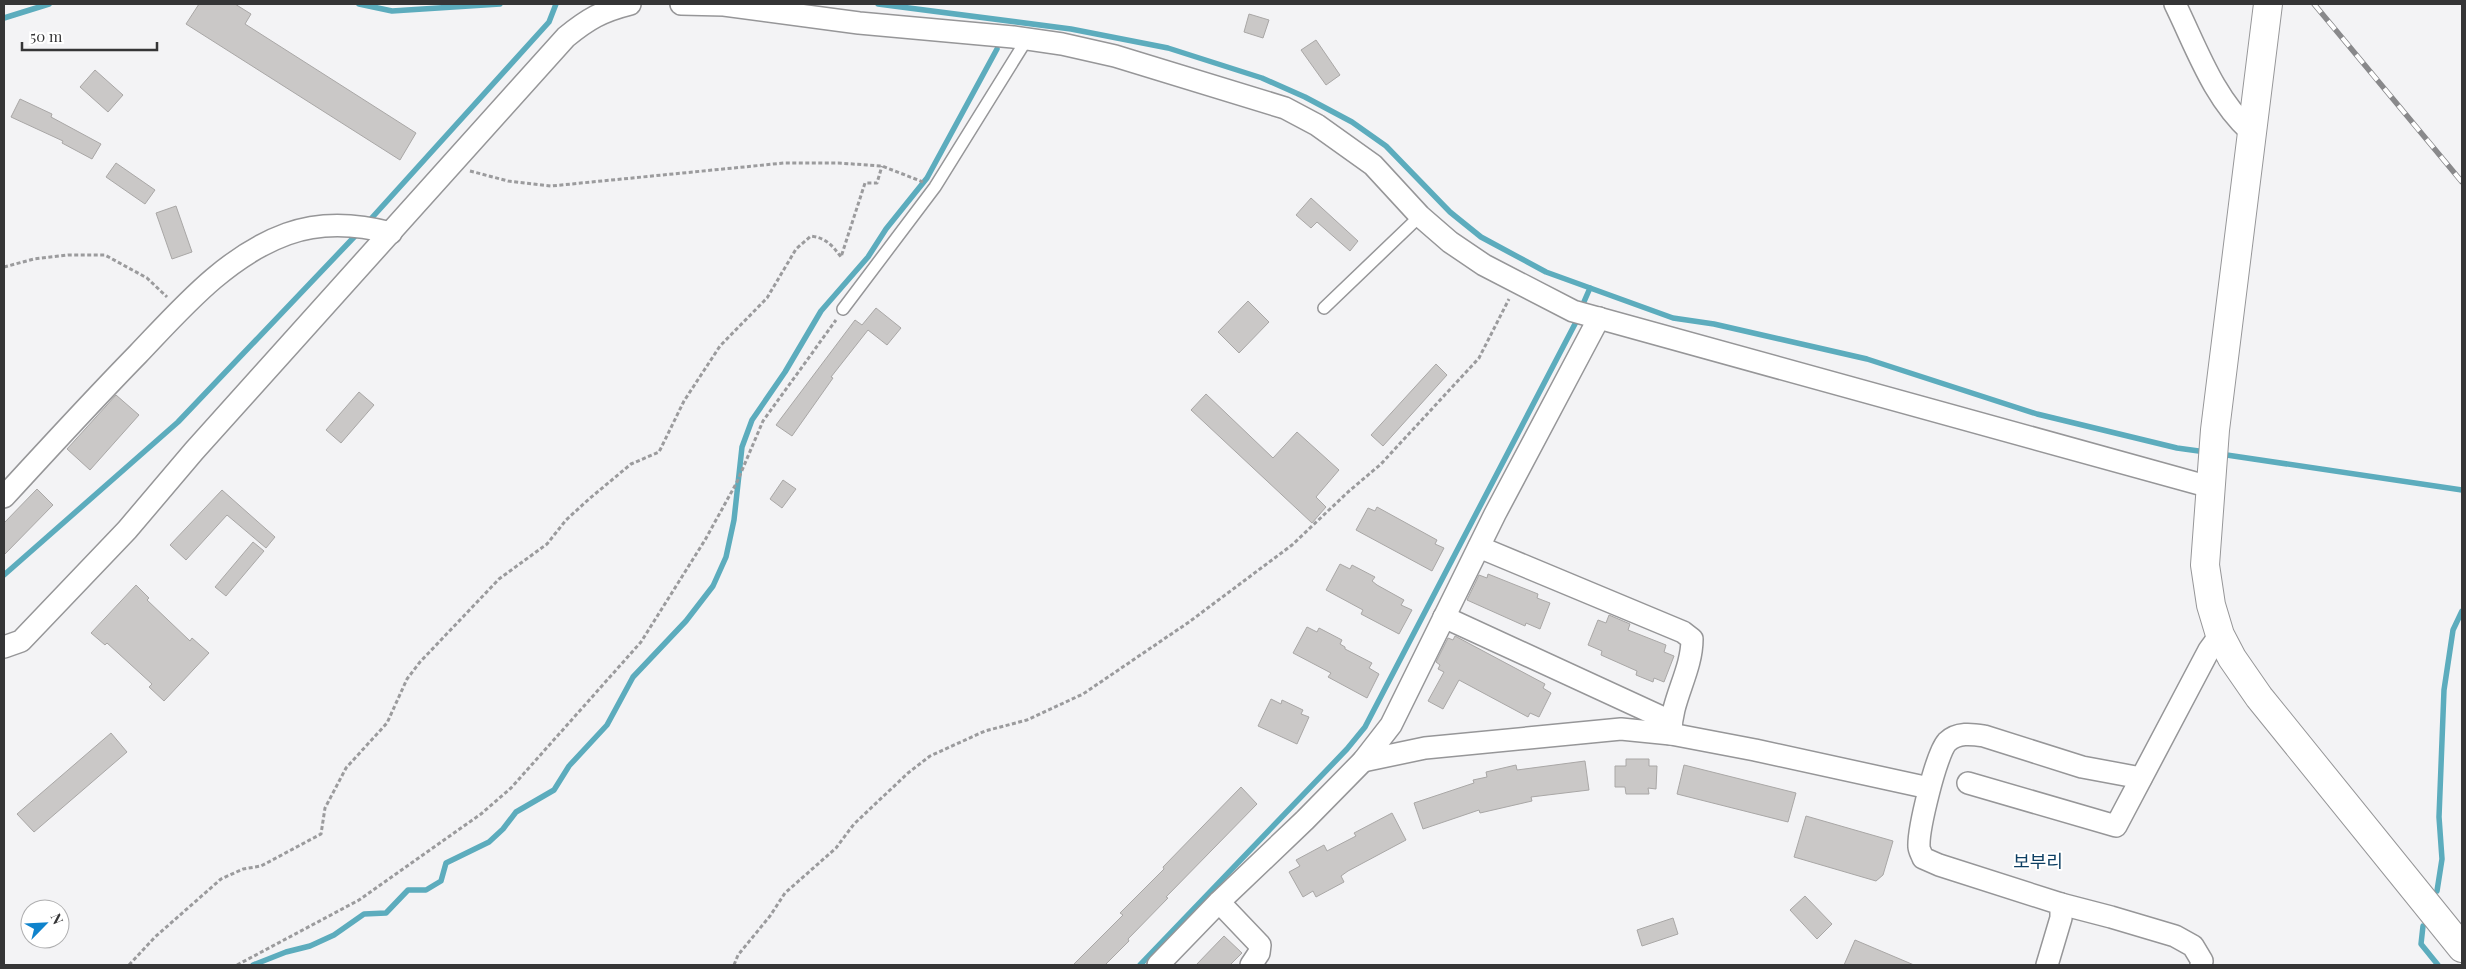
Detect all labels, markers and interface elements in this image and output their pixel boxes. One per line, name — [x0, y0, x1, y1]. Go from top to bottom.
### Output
scale bar — [22, 20, 158, 52]
text: 50 m — [30, 26, 63, 46]
district label: 보부리 — [2013, 849, 2063, 873]
north arrow — [20, 899, 70, 949]
text: N — [47, 910, 68, 927]

